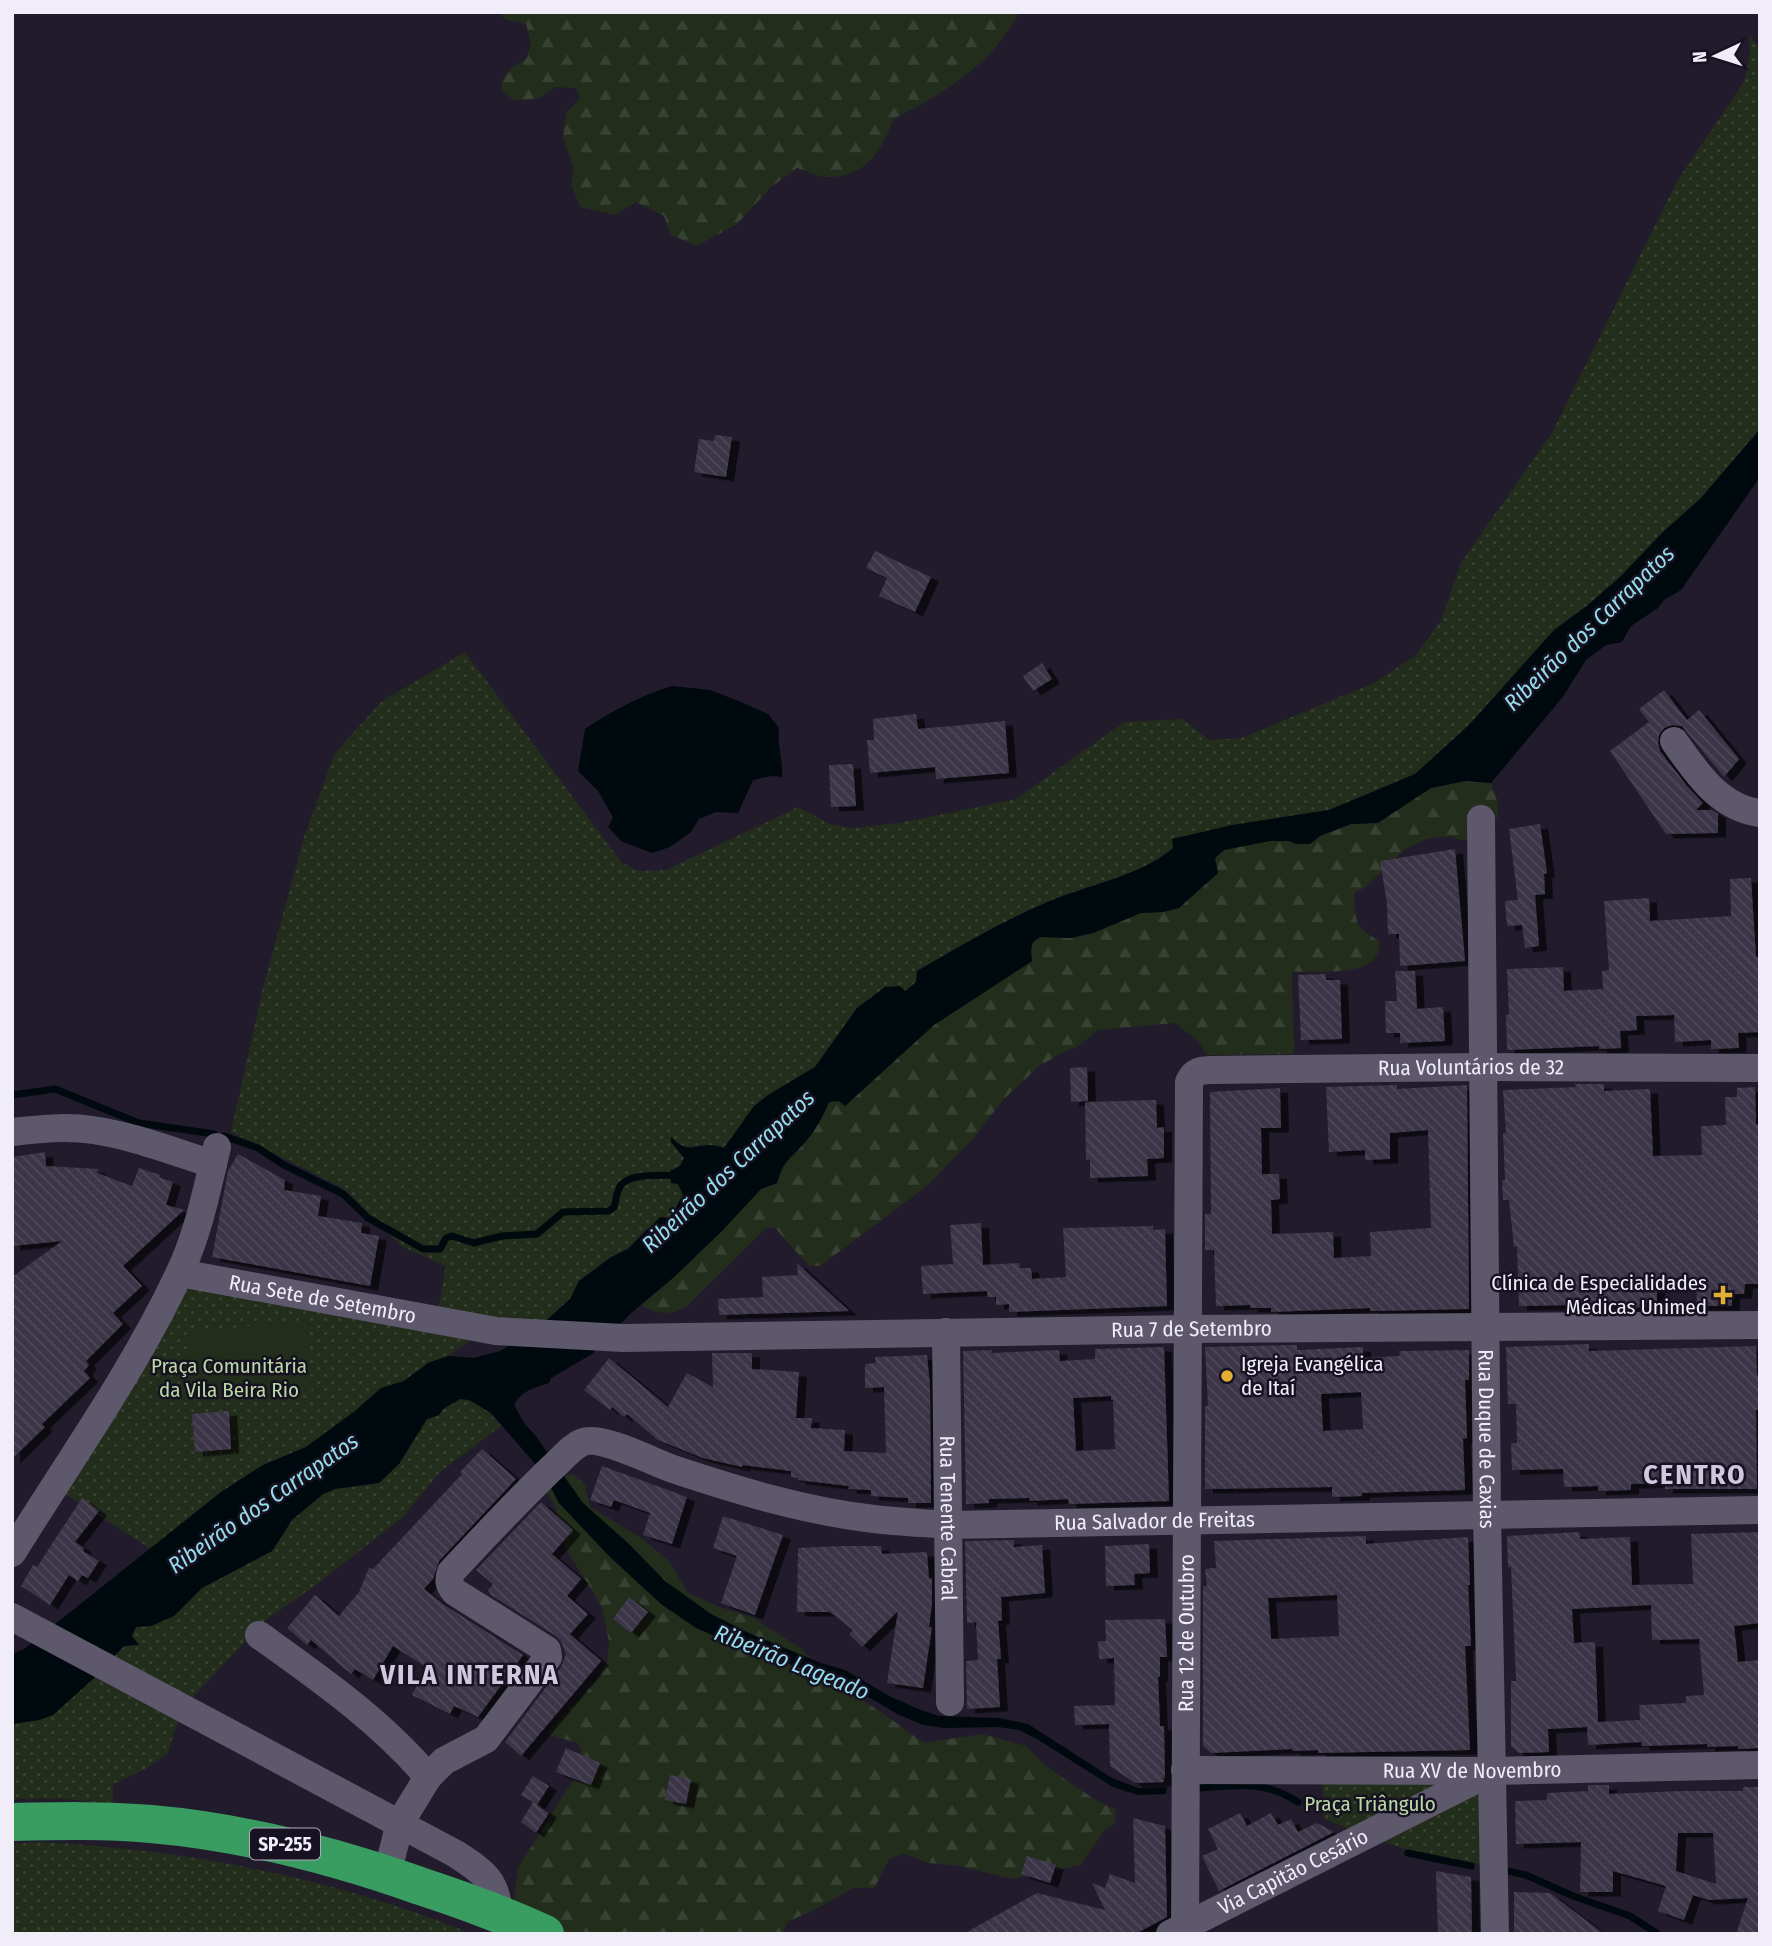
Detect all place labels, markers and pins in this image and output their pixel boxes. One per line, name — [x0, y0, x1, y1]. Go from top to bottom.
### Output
place label: Clínica de Especialidades Médicas Unimed — [1491, 1270, 1707, 1320]
marker: Clínica de Especialidades Médicas Unimed — [1713, 1285, 1733, 1305]
place label: Igreja Evangélica de Itaí — [1241, 1351, 1384, 1401]
marker: Igreja Evangélica de Itaí — [1219, 1368, 1235, 1384]

